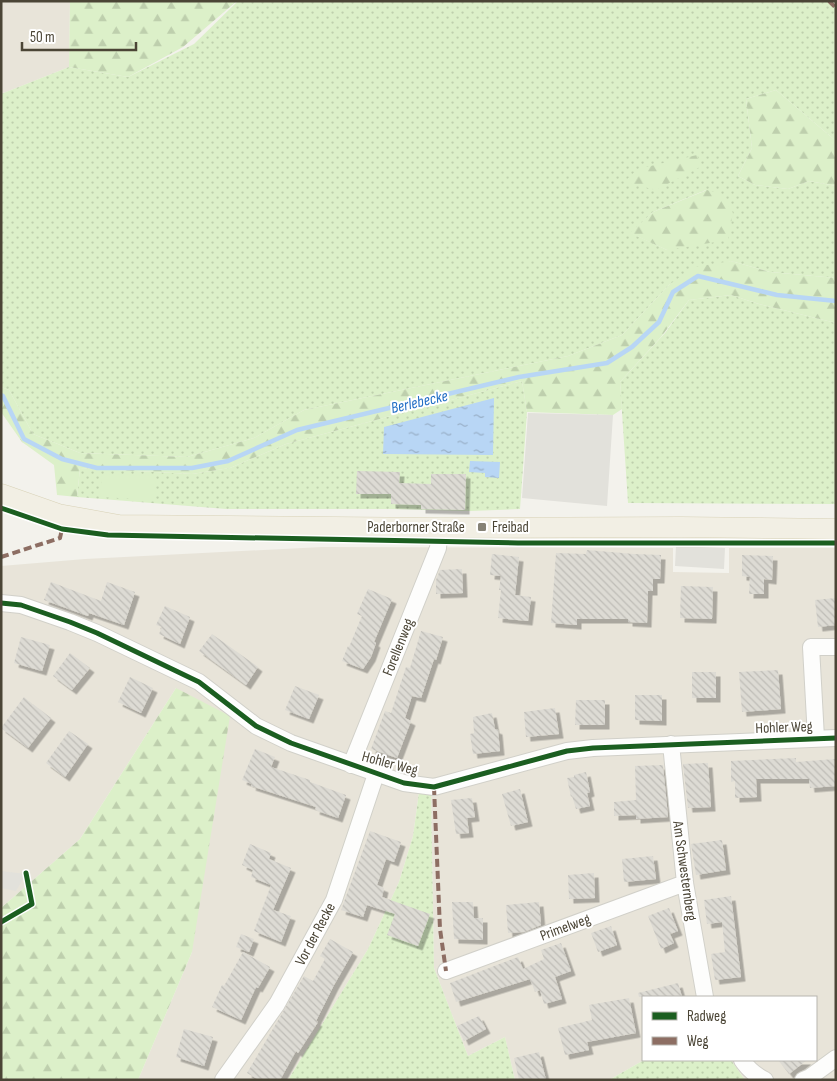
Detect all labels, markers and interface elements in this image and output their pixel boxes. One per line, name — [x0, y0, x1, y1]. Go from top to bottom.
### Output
scale bar — [22, 20, 136, 52]
text: 50 m — [30, 28, 55, 47]
water label: Berlebecke — [389, 387, 450, 418]
street label: Paderborner Straße — [367, 518, 465, 537]
place label: Freibad — [492, 518, 529, 537]
marker: Freibad — [476, 521, 488, 533]
street label: Forellenweg — [378, 616, 419, 679]
street label: Hohler Weg — [755, 717, 813, 738]
street label: Hohler Weg — [360, 747, 420, 780]
street label: Am Schwesternberg — [668, 819, 701, 922]
street label: Vor der Recke — [291, 900, 340, 969]
street label: Primelweg — [537, 910, 593, 945]
legend — [642, 996, 817, 1061]
text: Radweg — [687, 1007, 726, 1026]
text: Weg — [687, 1032, 709, 1051]

